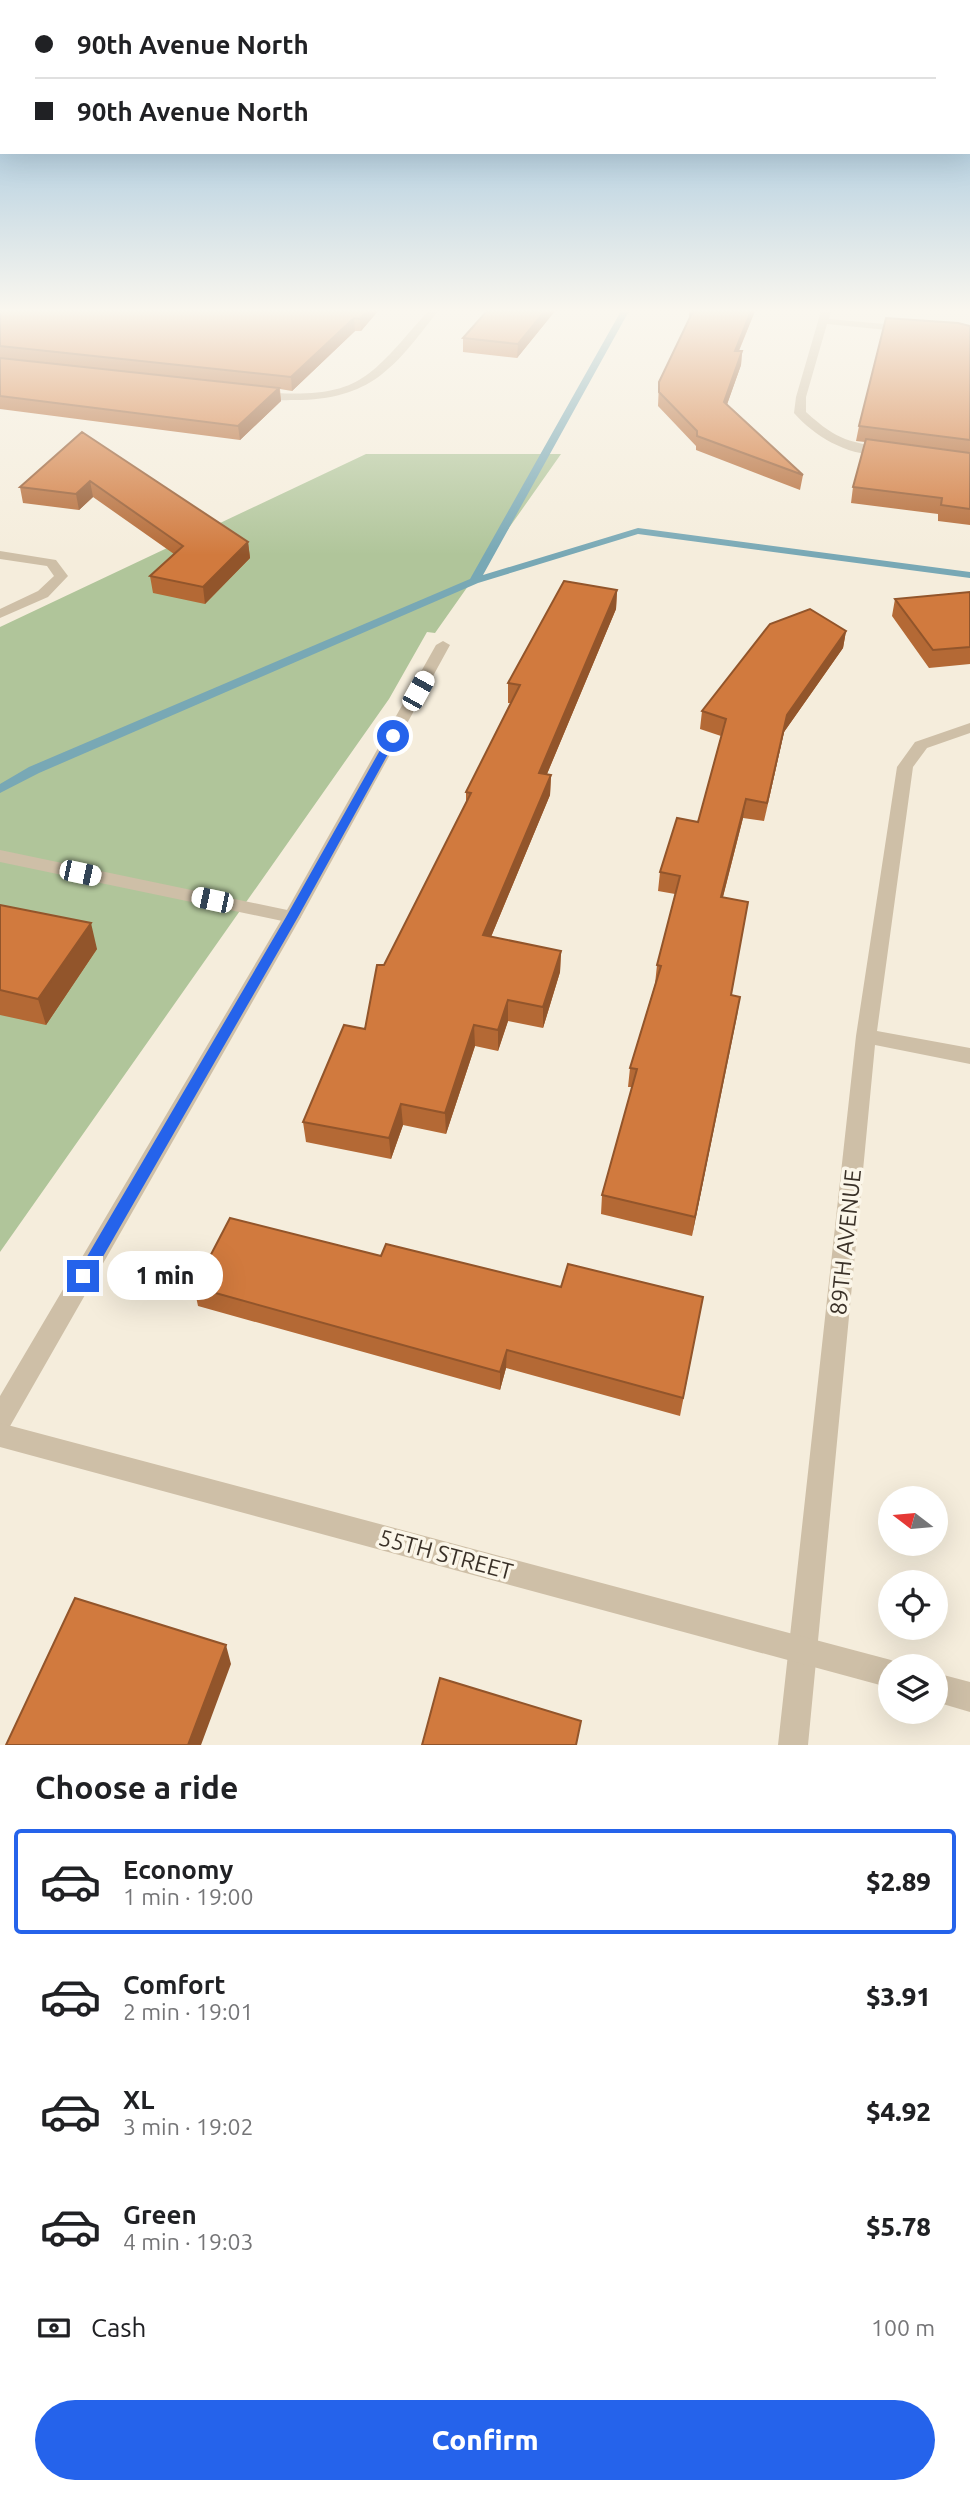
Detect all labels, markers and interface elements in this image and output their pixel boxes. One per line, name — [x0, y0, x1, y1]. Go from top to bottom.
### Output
text: 90th Avenue North — [77, 30, 309, 59]
text: 90th Avenue North — [77, 97, 309, 126]
car — [399, 668, 438, 714]
route start — [377, 720, 409, 752]
car — [58, 858, 103, 888]
car — [190, 885, 235, 915]
street label: 89TH AVENUE — [825, 1168, 865, 1316]
callout: 1 min — [108, 1252, 223, 1300]
route end — [67, 1260, 99, 1292]
text: 1 min — [136, 1263, 194, 1288]
north arrow — [878, 1486, 948, 1556]
map controls — [878, 1486, 948, 1724]
street label: 55TH STREET — [376, 1524, 516, 1584]
button: locate — [878, 1570, 948, 1640]
button: layers — [878, 1654, 948, 1724]
text: Choose a ride — [35, 1769, 238, 1805]
icon: car — [39, 1850, 102, 1913]
text: Economy — [123, 1855, 233, 1884]
text: $2.89 — [866, 1867, 931, 1896]
text: 1 min · 19:00 — [123, 1884, 254, 1909]
icon: car — [39, 1965, 102, 2028]
text: Comfort — [123, 1970, 226, 1999]
text: $3.91 — [866, 1982, 931, 2011]
text: 2 min · 19:01 — [123, 1999, 254, 2024]
icon: car — [39, 2080, 102, 2143]
text: XL — [123, 2085, 154, 2114]
text: $4.92 — [866, 2097, 931, 2126]
text: 3 min · 19:02 — [123, 2114, 254, 2139]
icon: car — [39, 2195, 102, 2258]
text: Green — [123, 2200, 197, 2229]
text: $5.78 — [866, 2212, 931, 2241]
text: 4 min · 19:03 — [123, 2229, 254, 2254]
icon: cash — [35, 2309, 73, 2347]
text: Cash — [91, 2313, 146, 2342]
text: 100 m — [871, 2315, 935, 2340]
button: Confirm — [35, 2400, 935, 2480]

